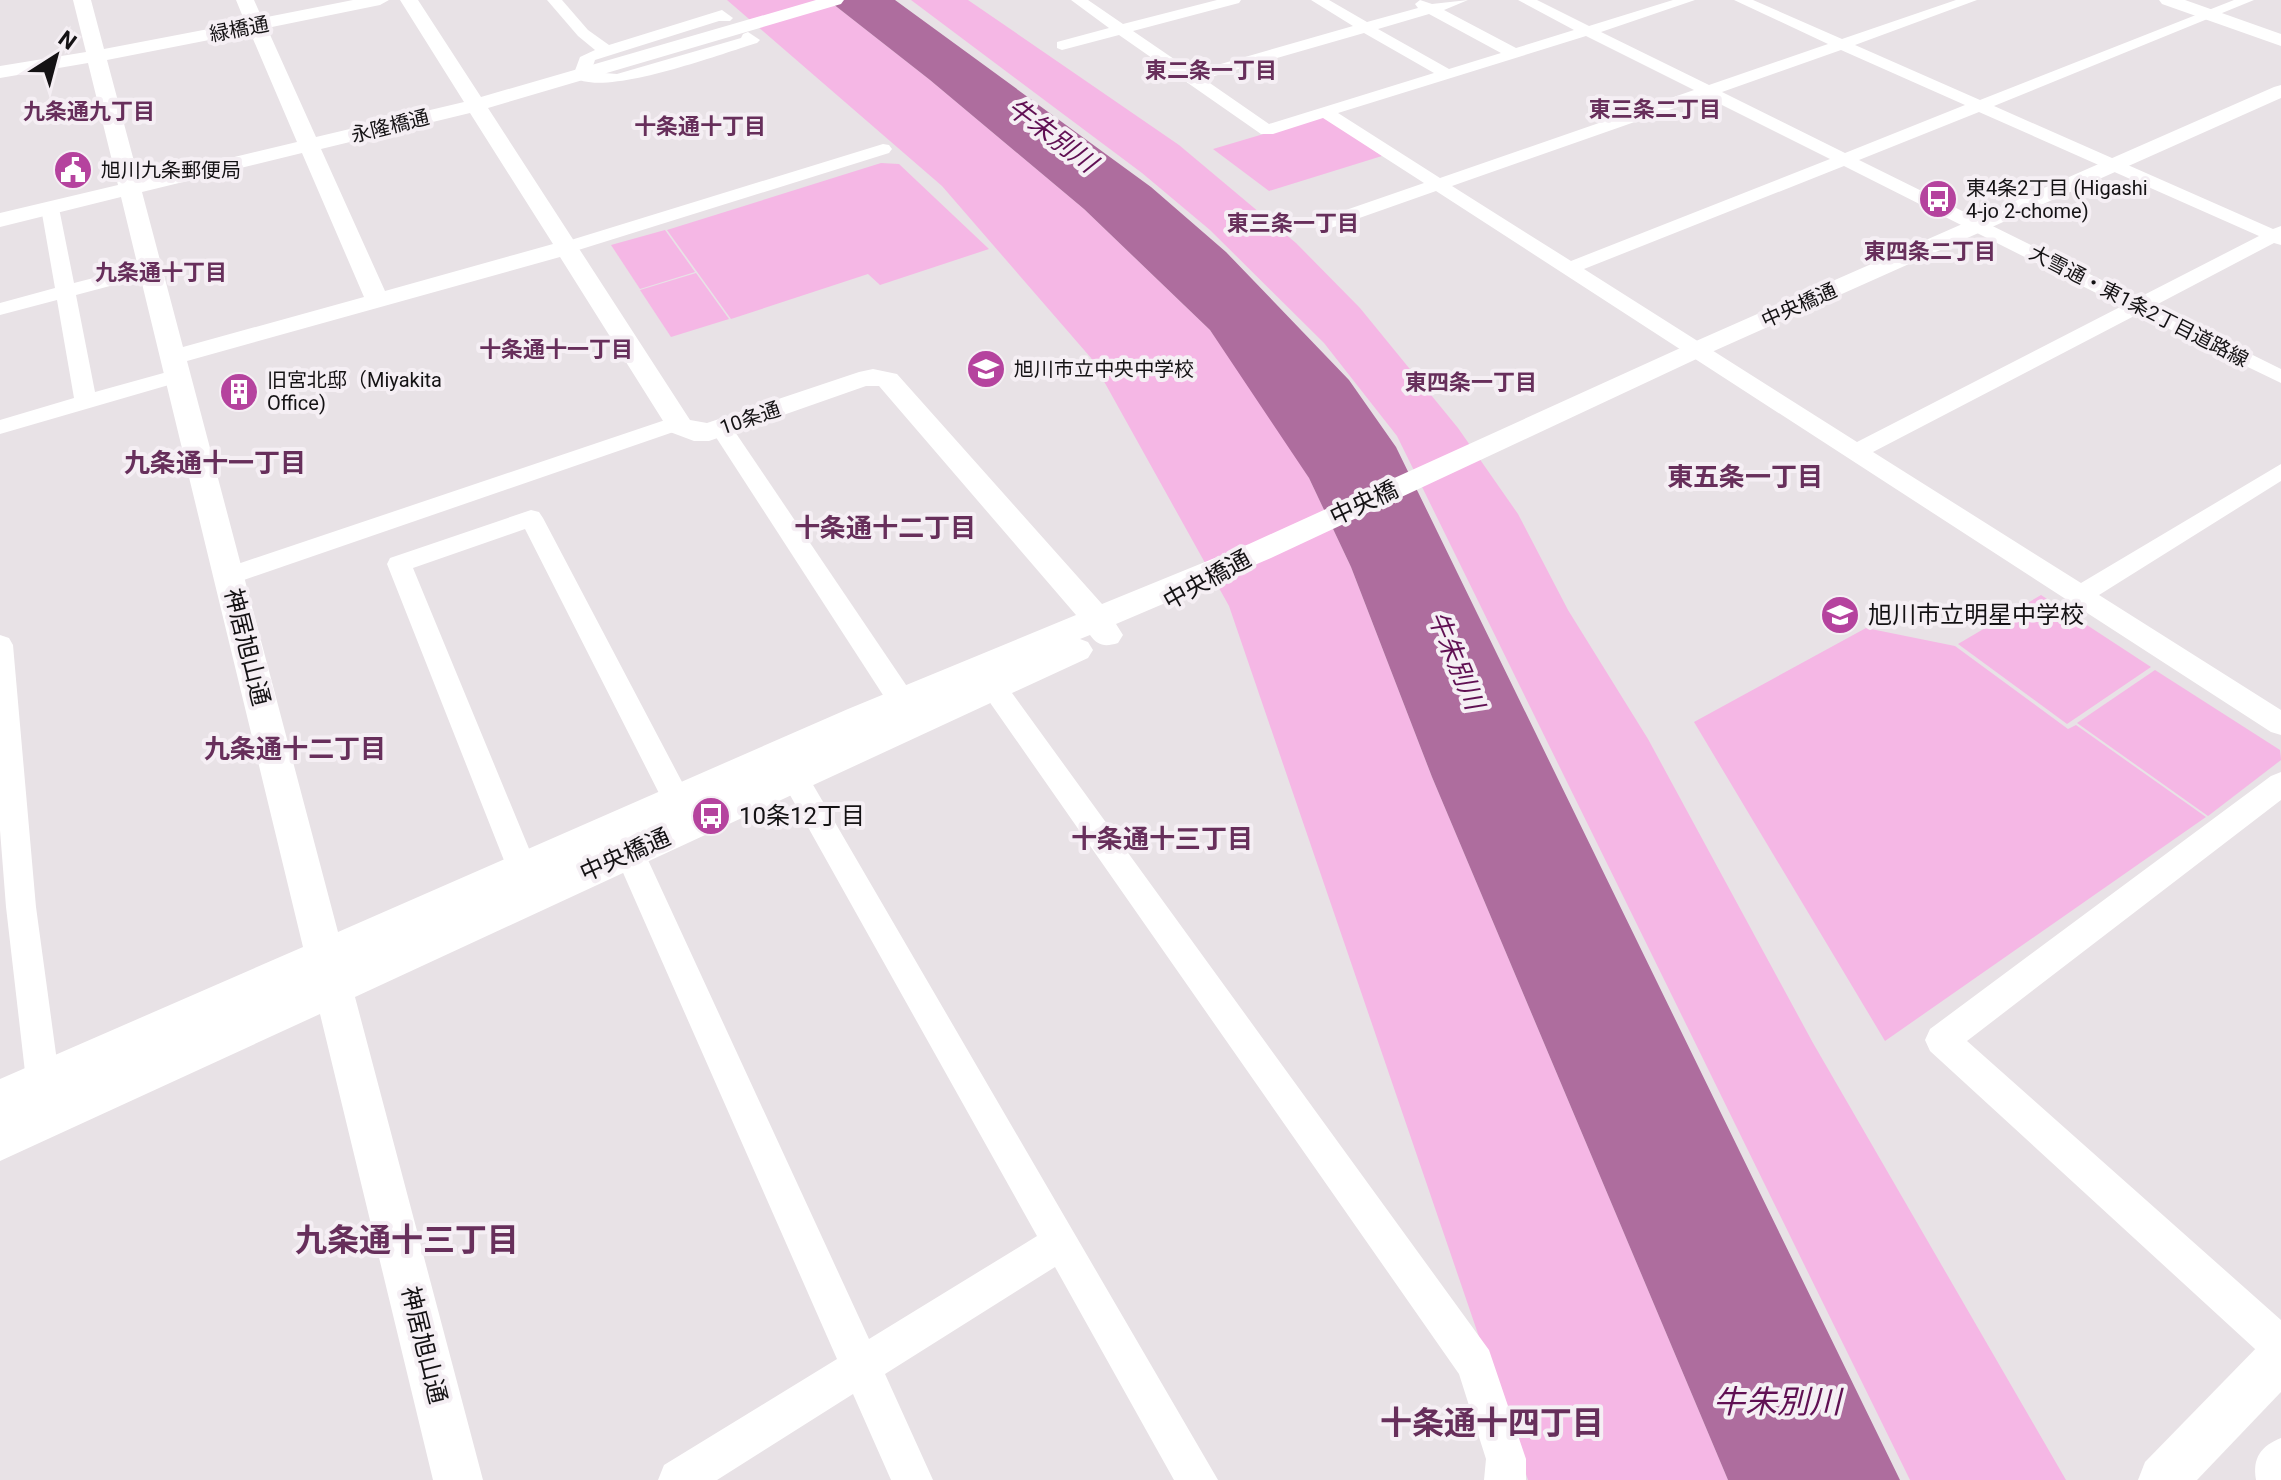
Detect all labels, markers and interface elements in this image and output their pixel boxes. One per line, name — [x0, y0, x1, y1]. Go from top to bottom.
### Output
street label: 緑橋通 — [207, 11, 271, 47]
north arrow — [16, 16, 96, 96]
text: N — [54, 26, 81, 55]
district label: 東二条一丁目 — [1145, 58, 1277, 83]
water label: 牛朱別川 — [1001, 92, 1105, 180]
district label: 東三条二丁目 — [1589, 97, 1721, 122]
district label: 九条通九丁目 — [23, 99, 155, 124]
street label: 永隆橋通 — [348, 105, 432, 147]
district label: 十条通十丁目 — [634, 114, 766, 139]
public building icon: 旭川九条郵便局 — [52, 149, 94, 191]
place label: 旭川九条郵便局 — [101, 158, 241, 182]
place label: 東4条2丁目 (Higashi 4-jo 2-chome) — [1966, 176, 2148, 223]
bus stop icon: 東4条2丁目 (Higashi 4-jo 2-chome) — [1917, 178, 1959, 220]
district label: 東三条一丁目 — [1227, 211, 1359, 236]
district label: 東四条二丁目 — [1864, 239, 1996, 264]
street label: 大雪通・東1条2丁目道路線 — [2026, 240, 2252, 372]
district label: 九条通十丁目 — [95, 260, 227, 285]
street label: 中央橋通 — [1758, 278, 1840, 332]
district label: 十条通十一丁目 — [479, 337, 633, 362]
school or university icon: 旭川市立中央中学校 — [965, 348, 1007, 390]
place label: 旭川市立中央中学校 — [1014, 357, 1194, 381]
place label: 旧宮北邸（Miyakita Office) — [267, 368, 442, 415]
district label: 東四条一丁目 — [1405, 370, 1537, 395]
building icon: 旧宮北邸（Miyakita Office) — [218, 371, 260, 413]
street label: 10条通 — [717, 396, 783, 440]
district label: 九条通十一丁目 — [124, 448, 306, 478]
district label: 東五条一丁目 — [1667, 462, 1823, 492]
street label: 中央橋 — [1325, 475, 1403, 531]
district label: 十条通十二丁目 — [794, 513, 976, 543]
street label: 中央橋通 — [1158, 544, 1256, 616]
street label: 神居旭山通 — [219, 585, 275, 709]
school or university icon: 旭川市立明星中学校 — [1819, 594, 1861, 636]
place label: 旭川市立明星中学校 — [1868, 601, 2084, 629]
water label: 牛朱別川 — [1422, 606, 1491, 716]
district label: 九条通十二丁目 — [204, 734, 386, 764]
bus stop icon: 10条12丁目 — [690, 795, 732, 837]
place label: 10条12丁目 — [739, 802, 865, 830]
street label: 中央橋通 — [575, 823, 675, 887]
district label: 十条通十三丁目 — [1071, 824, 1253, 854]
district label: 九条通十三丁目 — [295, 1221, 519, 1259]
street label: 神居旭山通 — [396, 1283, 452, 1407]
water label: 牛朱別川 — [1713, 1383, 1844, 1421]
district label: 十条通十四丁目 — [1380, 1404, 1604, 1442]

